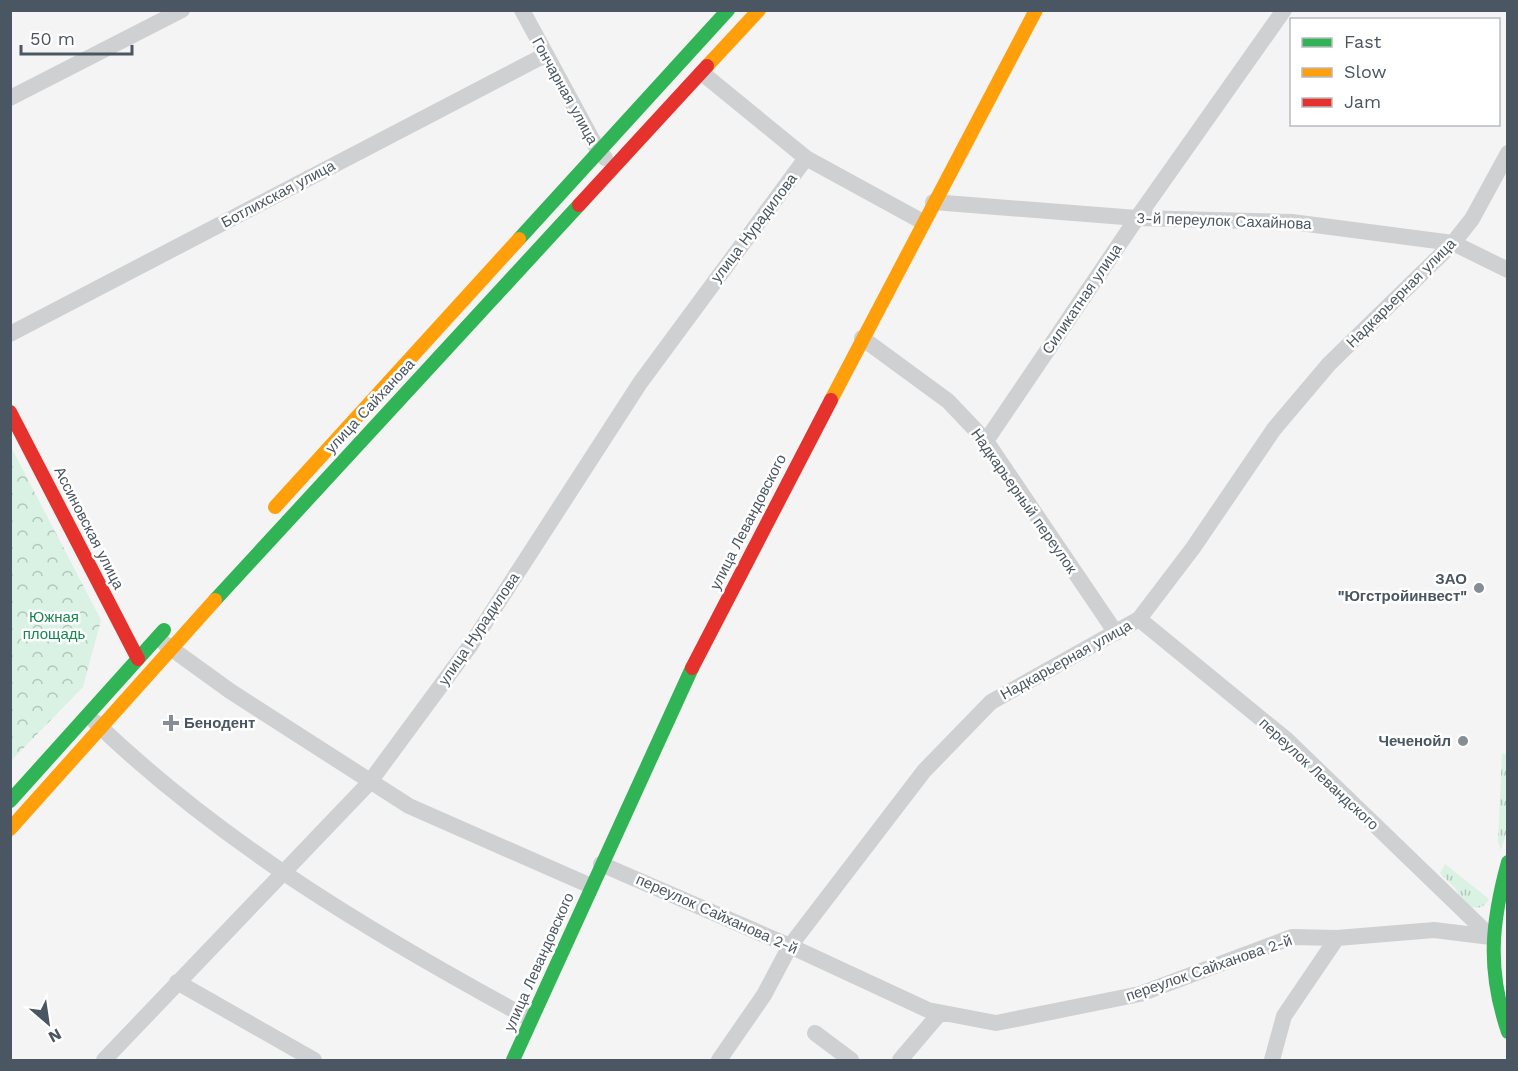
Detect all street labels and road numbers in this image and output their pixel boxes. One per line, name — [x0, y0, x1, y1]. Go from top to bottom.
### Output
street label: Гончарная улица — [528, 34, 602, 148]
street label: Ботлихская улица — [218, 156, 338, 232]
street label: улица Нурадилова — [707, 169, 801, 286]
street label: 3-й переулок Сахайнова — [1136, 209, 1312, 233]
street label: Надкарьерная улица — [1343, 234, 1460, 351]
street label: Силикатная улица — [1038, 240, 1126, 358]
street label: улица Сайханова — [322, 355, 419, 457]
street label: Надкарьерный переулок — [967, 425, 1081, 577]
street label: улица Левандовского — [706, 451, 790, 593]
street label: Ассиновская улица — [50, 464, 128, 593]
street label: улица Нурадилова — [435, 569, 524, 689]
street label: Надкарьерная улица — [997, 616, 1135, 704]
street label: переулок Левандского — [1256, 714, 1382, 834]
street label: переулок Сайханова 2-й — [633, 870, 801, 958]
street label: улица Левандовского — [500, 890, 578, 1034]
street label: переулок Сайханова 2-й — [1123, 931, 1295, 1005]

